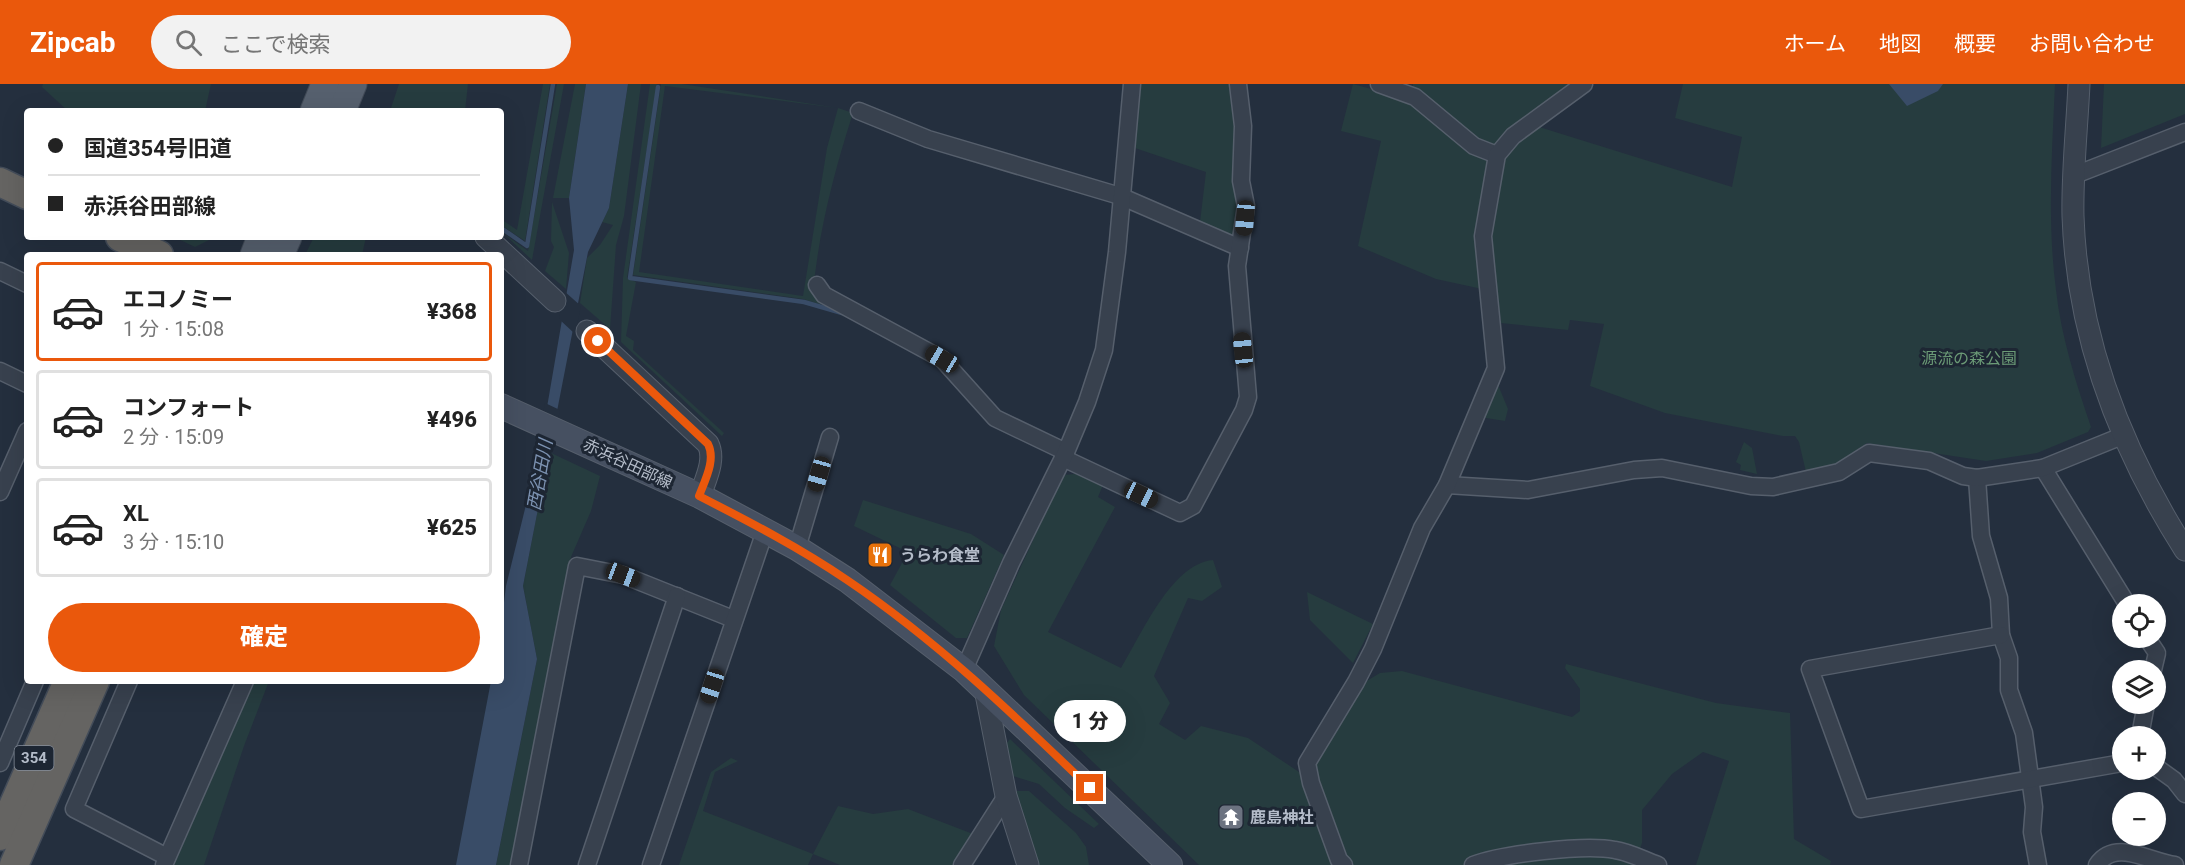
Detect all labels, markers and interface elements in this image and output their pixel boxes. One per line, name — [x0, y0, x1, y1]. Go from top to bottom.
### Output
search box — [151, 15, 571, 69]
text: Zipcab — [30, 26, 115, 59]
icon: search — [172, 26, 205, 59]
text: ここで検索 — [220, 32, 331, 57]
text: ホーム — [1784, 32, 1846, 56]
text: 地図 — [1879, 32, 1921, 56]
text: 概要 — [1954, 32, 1996, 56]
text: お問い合わせ — [2029, 32, 2155, 56]
text: 国道354号旧道 — [84, 136, 232, 161]
text: 赤浜谷田部線 — [84, 194, 216, 219]
car — [1234, 199, 1256, 237]
icon: car — [51, 285, 105, 339]
text: エコノミー — [123, 287, 233, 312]
text: ¥368 — [427, 299, 477, 324]
text: 1 分 · 15:08 — [123, 317, 224, 341]
route start — [584, 327, 611, 354]
car — [1232, 331, 1254, 369]
car — [922, 342, 962, 376]
park label: 源流の森公園 — [1921, 349, 2017, 368]
icon: car — [51, 393, 105, 447]
text: コンフォート — [123, 395, 254, 420]
text: ¥496 — [427, 407, 477, 432]
text: 2 分 · 15:09 — [123, 425, 224, 449]
street label: 赤浜谷田部線 — [580, 435, 675, 492]
water label: 西谷田川 — [523, 436, 556, 512]
car — [805, 454, 833, 494]
car — [1121, 479, 1161, 511]
icon: car — [51, 501, 105, 555]
text: XL — [123, 501, 149, 526]
text: ¥625 — [427, 515, 477, 540]
text: 3 分 · 15:10 — [123, 530, 224, 554]
restaurant icon: うらわ食堂 — [865, 540, 895, 570]
place label: うらわ食堂 — [900, 546, 980, 565]
car — [603, 560, 643, 590]
map controls — [2112, 594, 2166, 846]
button: locate — [2112, 594, 2166, 648]
button: 確定 — [48, 603, 480, 672]
button: layers — [2112, 660, 2166, 714]
car — [698, 666, 726, 706]
callout: 1 分 — [1054, 701, 1126, 743]
text: 1 分 — [1072, 709, 1108, 733]
button: + — [2112, 726, 2166, 780]
road number: 354 — [15, 746, 54, 770]
route end — [1076, 774, 1103, 801]
button: − — [2112, 792, 2166, 846]
temple icon: 鹿島神社 — [1216, 802, 1246, 832]
place label: 鹿島神社 — [1250, 808, 1314, 827]

